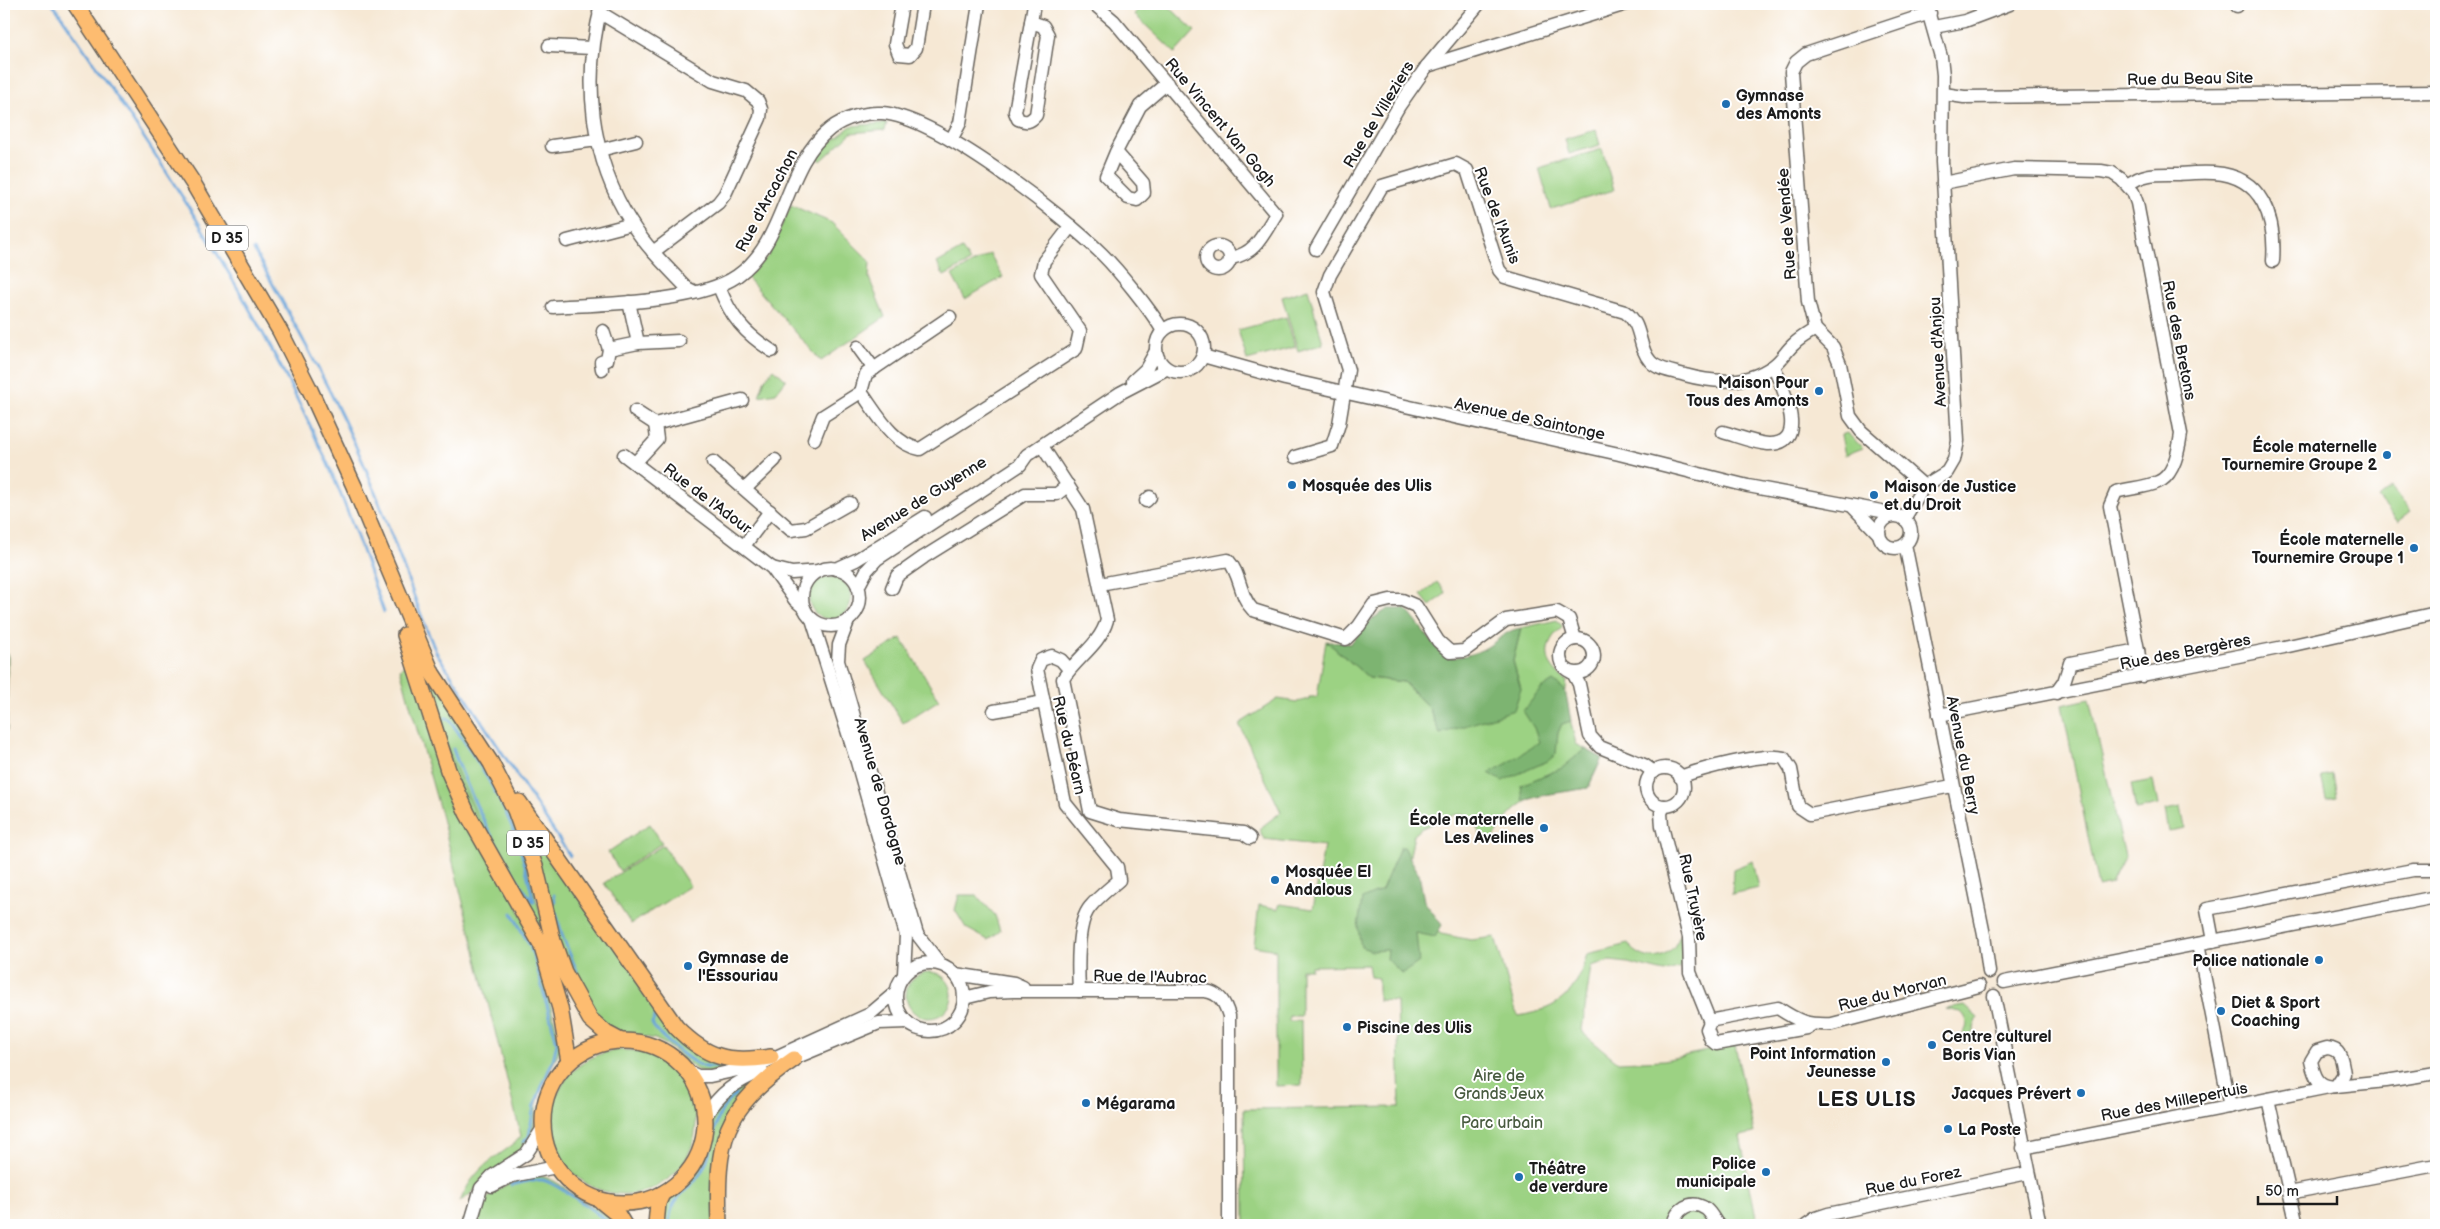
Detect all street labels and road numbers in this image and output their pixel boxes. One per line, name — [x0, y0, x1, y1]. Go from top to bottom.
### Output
street label: Rue Vincent Van Gogh — [1160, 55, 1279, 191]
street label: Rue de Villeziers — [1340, 58, 1419, 172]
street label: Rue du Beau Site — [2127, 69, 2254, 90]
street label: Rue d'Arcachon — [732, 146, 803, 256]
street label: Rue de l'Aunis — [1469, 164, 1524, 267]
street label: Rue de Vendée — [1774, 167, 1801, 280]
road number: D 35 — [206, 226, 248, 250]
street label: Rue des Bretons — [2158, 279, 2199, 402]
street label: Avenue d'Anjou — [1926, 296, 1951, 407]
street label: Avenue de Saintonge — [1453, 394, 1607, 445]
street label: Avenue de Guyenne — [857, 452, 991, 546]
street label: Rue de l'Adour — [659, 460, 755, 539]
street label: Rue des Bergères — [2118, 630, 2252, 674]
street label: Rue du Béarn — [1048, 694, 1089, 797]
street label: Avenue du Berry — [1942, 694, 1983, 817]
street label: Avenue de Dordogne — [849, 715, 910, 868]
road number: D 35 — [507, 830, 549, 856]
street label: Rue Truyère — [1674, 852, 1711, 943]
street label: Rue de l'Aubrac — [1093, 967, 1207, 988]
street label: Rue du Morvan — [1836, 971, 1948, 1016]
street label: Rue des Millepertuis — [2099, 1079, 2249, 1126]
street label: Rue du Forez — [1864, 1163, 1963, 1200]

